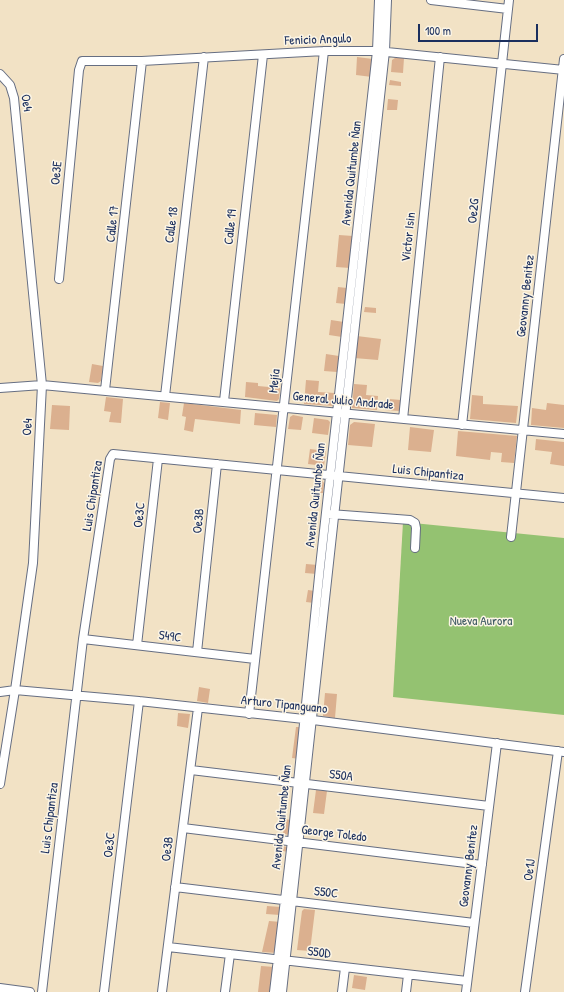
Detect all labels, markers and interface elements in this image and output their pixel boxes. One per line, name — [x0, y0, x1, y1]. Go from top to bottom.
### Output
scale bar — [420, 16, 540, 42]
text: 100 m — [425, 22, 451, 39]
street label: Fenicio Angulo — [284, 31, 352, 49]
street label: Oe4 — [17, 93, 35, 113]
street label: Avenida Quitumbe Ñan — [339, 120, 365, 226]
street label: Oe3E — [48, 160, 66, 186]
street label: Oe2G — [465, 198, 483, 224]
street label: Calle 17 — [103, 205, 123, 243]
street label: Calle 18 — [162, 206, 182, 244]
street label: Calle 19 — [221, 209, 241, 245]
street label: Victor Isin — [399, 211, 419, 263]
street label: Geovanny Benitez — [514, 254, 538, 338]
street label: Mejía — [266, 368, 284, 394]
street label: General Julio Andrade — [292, 389, 394, 413]
street label: Oe4 — [20, 418, 36, 436]
street label: Avenida Quitumbe Ñan — [303, 442, 329, 548]
street label: Luis Chipantiza — [80, 460, 106, 532]
street label: Luis Chipantiza — [392, 462, 464, 484]
street label: Oe3C — [131, 502, 149, 528]
street label: Oe3B — [190, 508, 208, 534]
park label: Nueva Aurora — [450, 614, 512, 630]
street label: S49C — [158, 628, 182, 646]
street label: Arturo Tipanguano — [240, 693, 328, 717]
street label: Avenida Quitumbe Ñan — [269, 764, 295, 870]
street label: S50A — [328, 767, 354, 785]
street label: Luis Chipantiza — [38, 782, 62, 854]
street label: George Toledo — [300, 822, 368, 846]
street label: Geovanny Benitez — [456, 824, 482, 908]
street label: Oe3C — [101, 831, 119, 859]
street label: Oe3B — [159, 836, 177, 862]
street label: Oe1J — [521, 858, 539, 882]
street label: S50C — [313, 884, 339, 902]
street label: S50D — [306, 944, 332, 962]

